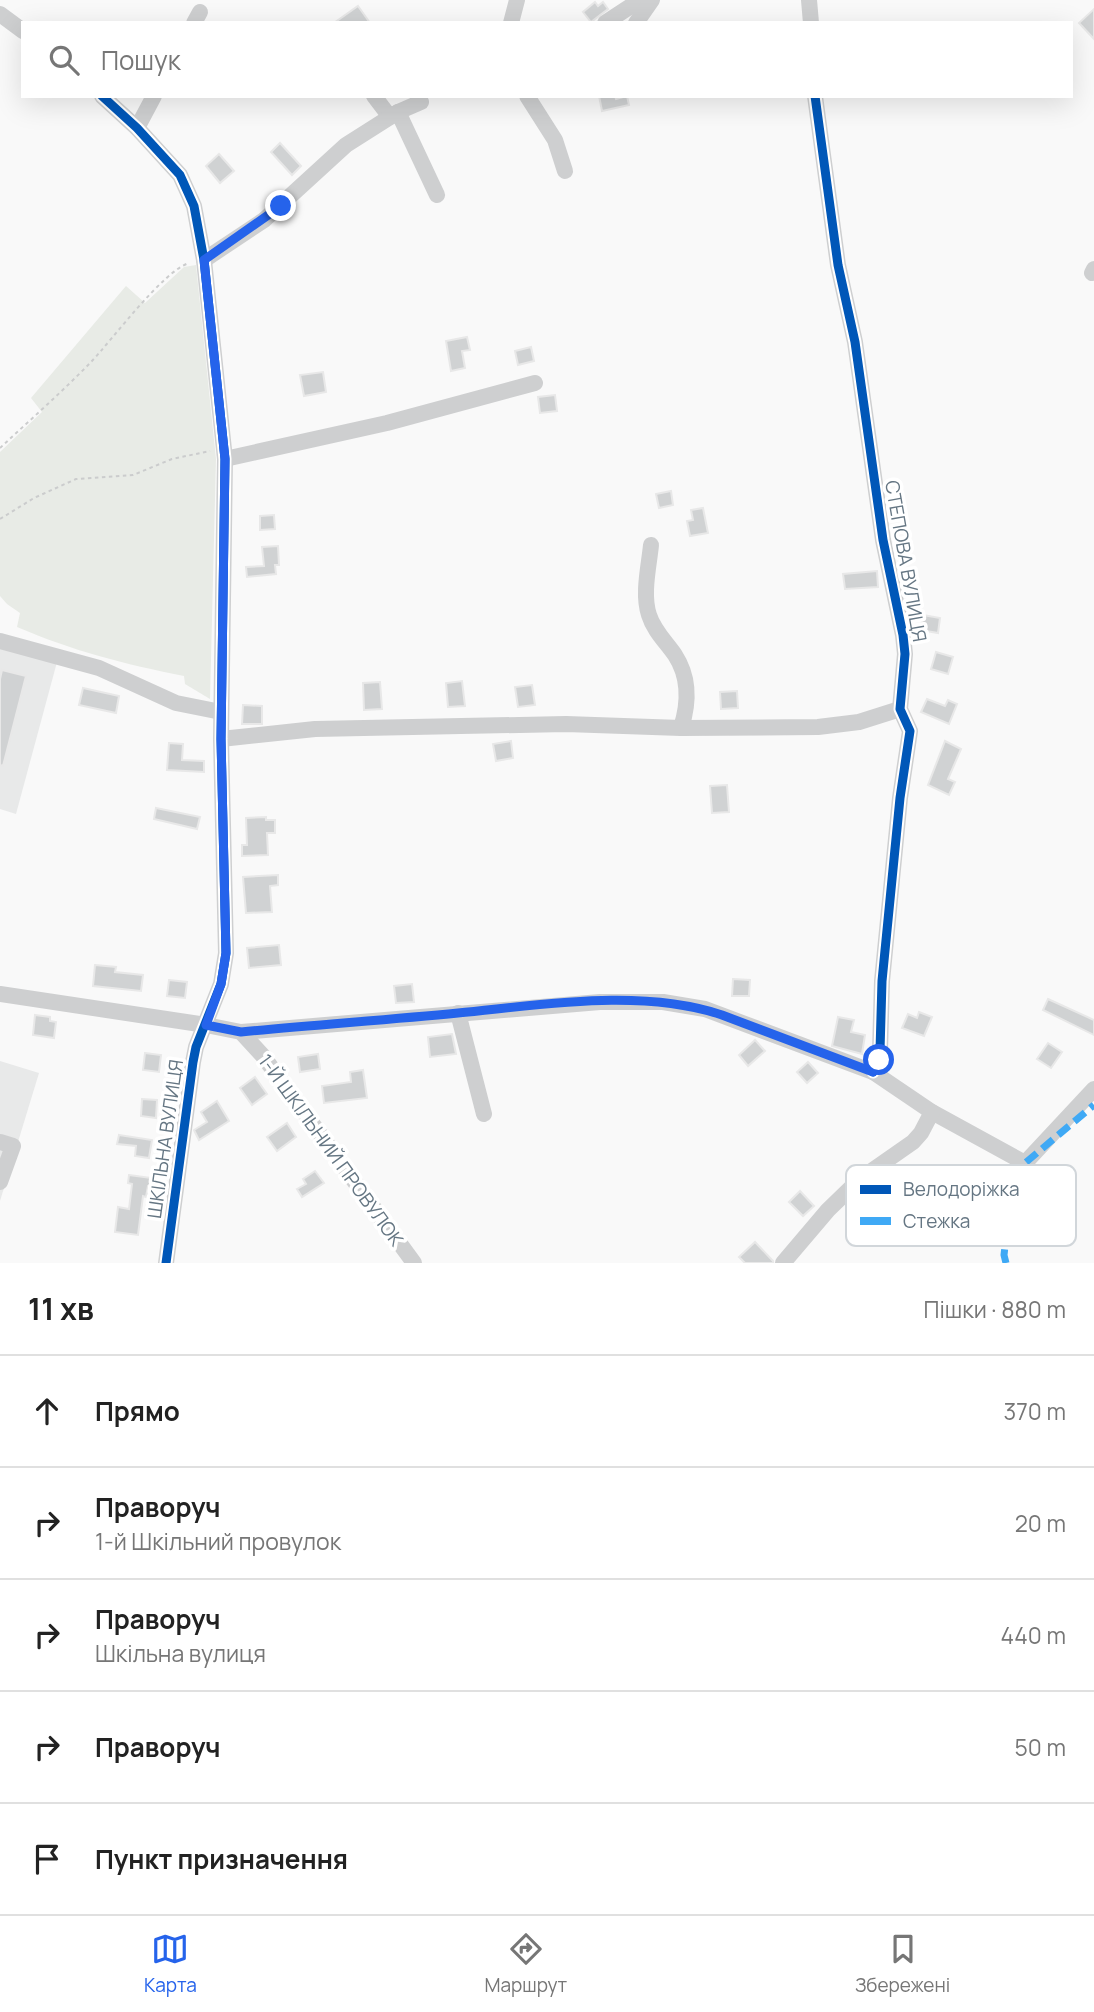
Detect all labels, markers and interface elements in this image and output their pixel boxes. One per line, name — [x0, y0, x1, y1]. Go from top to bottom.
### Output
search box — [21, 21, 1073, 98]
icon: search — [45, 41, 83, 79]
text: Пошук — [101, 42, 181, 78]
route end — [265, 190, 296, 221]
street label: СТЕПОВА ВУЛИЦЯ — [879, 478, 933, 644]
route start — [863, 1044, 894, 1075]
street label: 1-Й ШКІЛЬНИЙ ПРОВУЛОК — [253, 1049, 410, 1252]
street label: ШКІЛЬНА ВУЛИЦЯ — [141, 1058, 189, 1220]
legend — [846, 1165, 1076, 1246]
text: Велодоріжка — [903, 1176, 1019, 1202]
text: Стежка — [903, 1208, 970, 1234]
text: 11 хв — [28, 1288, 94, 1329]
text: Пішки · 880 m — [924, 1293, 1066, 1325]
icon: ahead — [28, 1392, 66, 1430]
text: Прямо — [95, 1393, 180, 1429]
text: 370 m — [1004, 1395, 1066, 1427]
text: Праворуч — [95, 1489, 220, 1525]
icon: right — [28, 1504, 66, 1542]
text: 20 m — [1015, 1507, 1066, 1539]
text: 1-й Шкільний провулок — [95, 1525, 341, 1557]
text: Праворуч — [95, 1601, 220, 1637]
icon: right — [28, 1616, 66, 1654]
text: 440 m — [1001, 1619, 1066, 1651]
text: Шкільна вулиця — [95, 1637, 266, 1669]
icon: right — [28, 1728, 66, 1766]
text: Праворуч — [95, 1729, 220, 1765]
text: 50 m — [1015, 1731, 1066, 1763]
icon: arrive — [28, 1840, 66, 1878]
text: Пункт призначення — [95, 1841, 348, 1877]
tab: Карта — [144, 1930, 197, 1998]
tab: Маршрут — [485, 1930, 567, 1998]
tab: Збережені — [855, 1930, 950, 1998]

